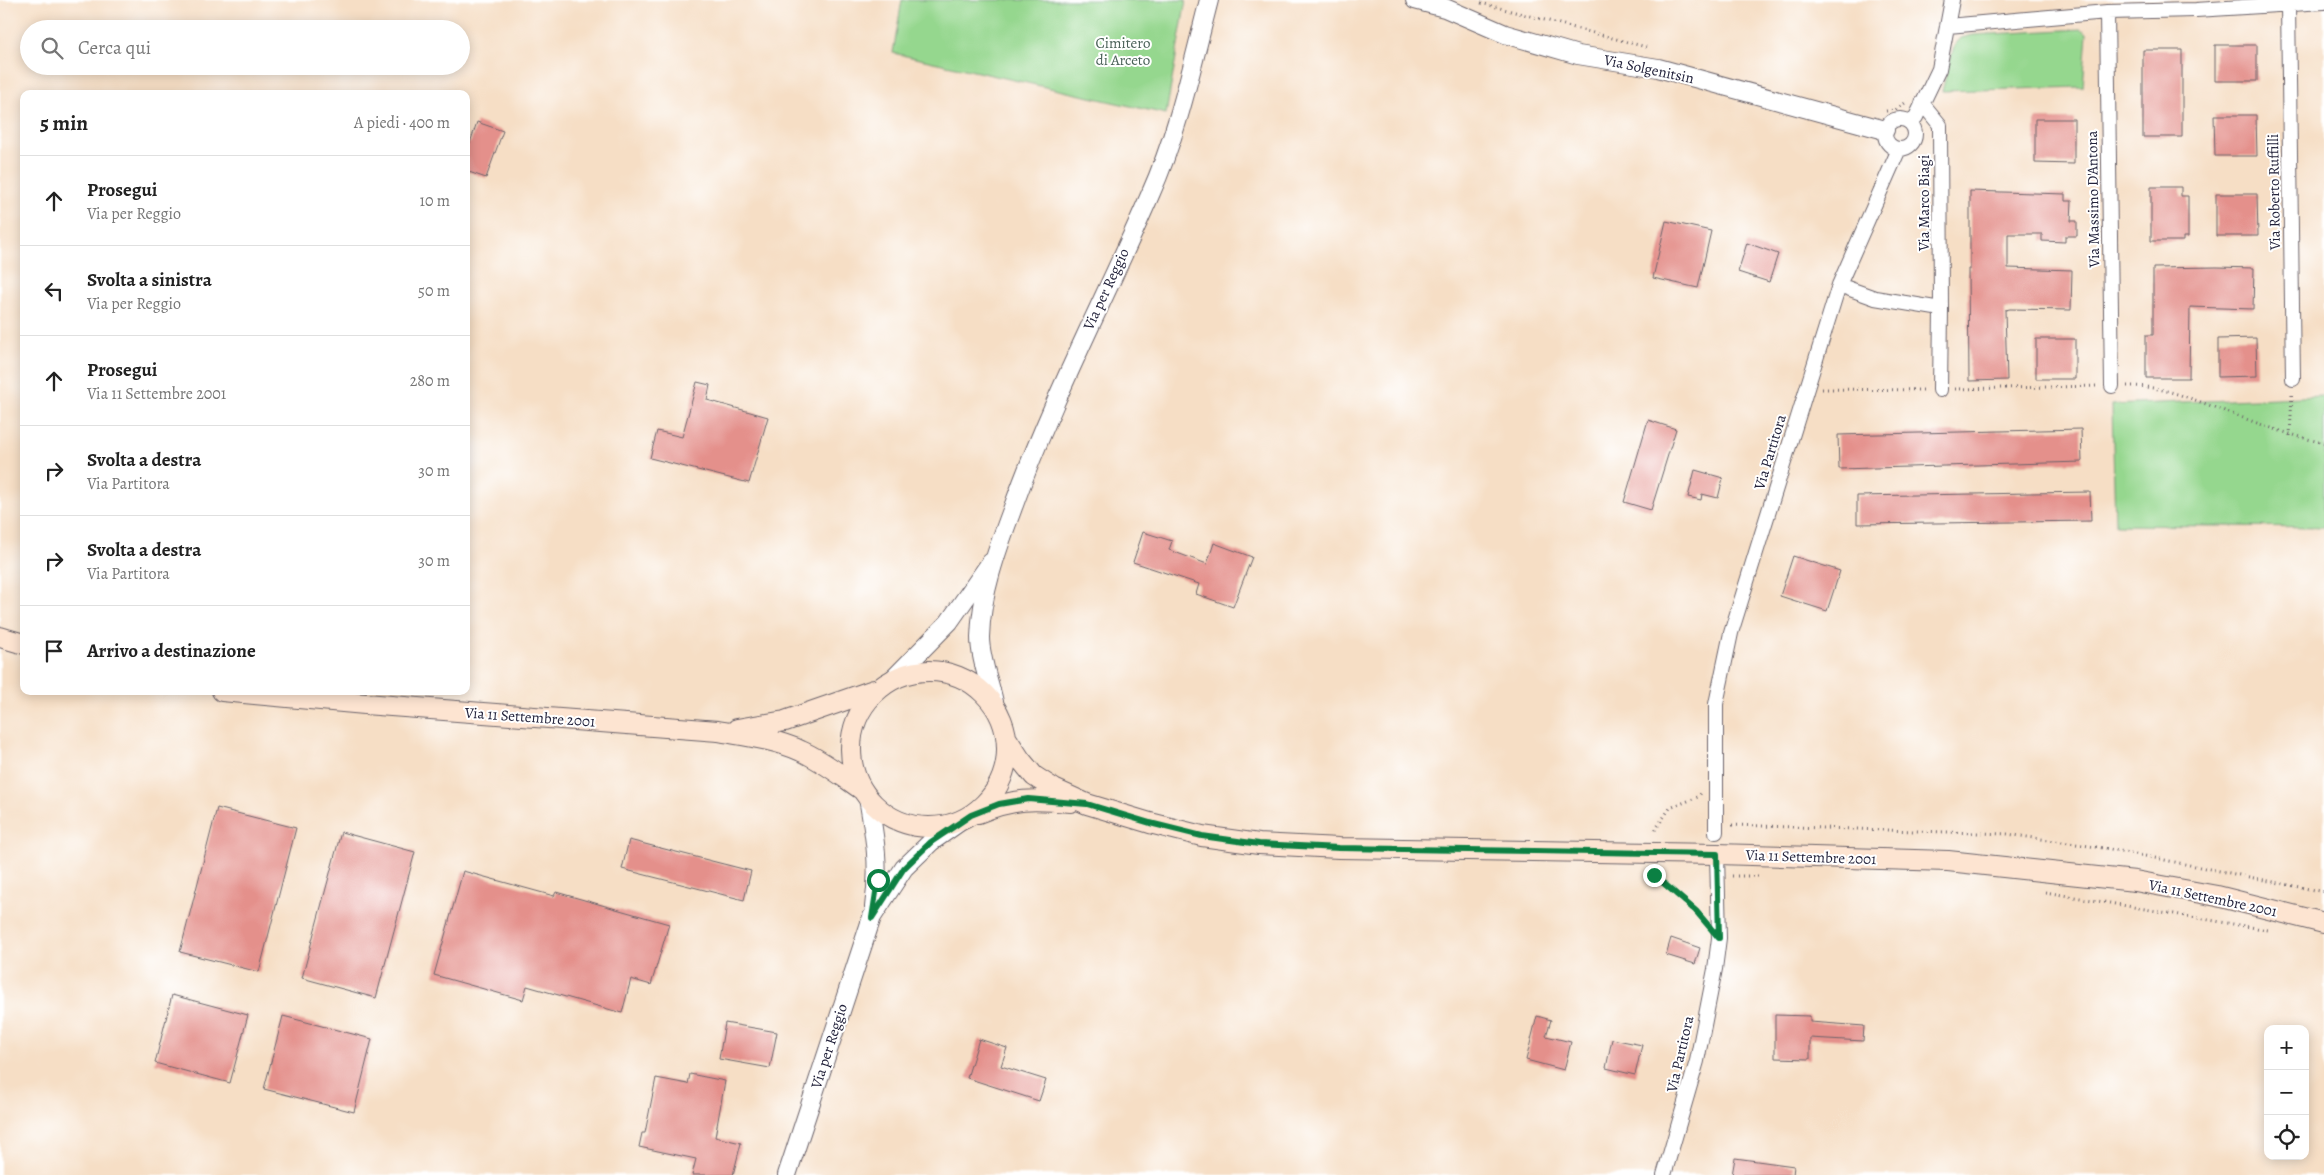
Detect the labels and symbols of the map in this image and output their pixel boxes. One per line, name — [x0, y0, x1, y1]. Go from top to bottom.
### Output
park label: Cimitero di Arceto — [1096, 33, 1150, 70]
street label: Via Solgenitsin — [1601, 49, 1696, 88]
street label: Via Massimo D'Antona — [2082, 130, 2104, 269]
street label: Via Roberto Ruffilli — [2263, 134, 2285, 251]
street label: Via Marco Biagi — [1914, 155, 1934, 252]
street label: Via per Reggio — [1078, 245, 1134, 334]
street label: Via Partitora — [1749, 412, 1791, 493]
street label: Via 11 Settembre 2001 — [463, 702, 596, 732]
street label: Via 11 Settembre 2001 — [1744, 845, 1877, 869]
route end — [1643, 864, 1666, 887]
route start — [867, 869, 890, 892]
street label: Via 11 Settembre 2001 — [2146, 874, 2279, 921]
street label: Via per Reggio — [806, 1001, 852, 1092]
street label: Via Partitora — [1661, 1014, 1698, 1095]

